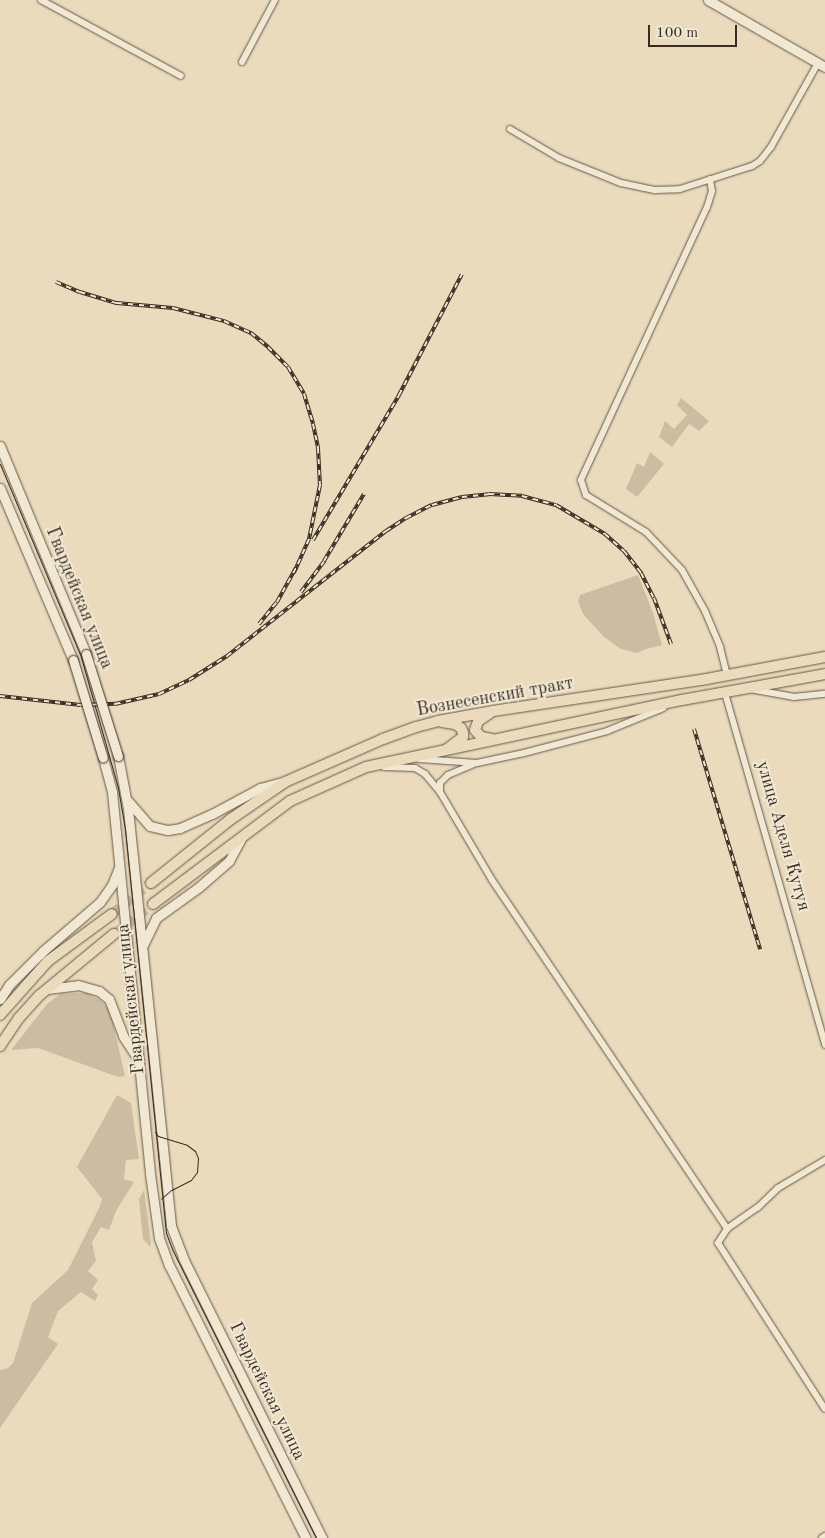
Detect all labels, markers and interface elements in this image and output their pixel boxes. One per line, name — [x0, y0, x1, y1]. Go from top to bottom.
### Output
scale bar — [650, 15, 739, 47]
text: 100 m — [656, 26, 698, 41]
street label: Гвардейская улица — [41, 524, 117, 672]
street label: Вознесенский тракт — [415, 673, 575, 721]
street label: улица Аделя Кутуя — [751, 759, 815, 913]
street label: Гвардейская улица — [112, 923, 150, 1075]
street label: Гвардейская улица — [224, 1318, 310, 1464]

